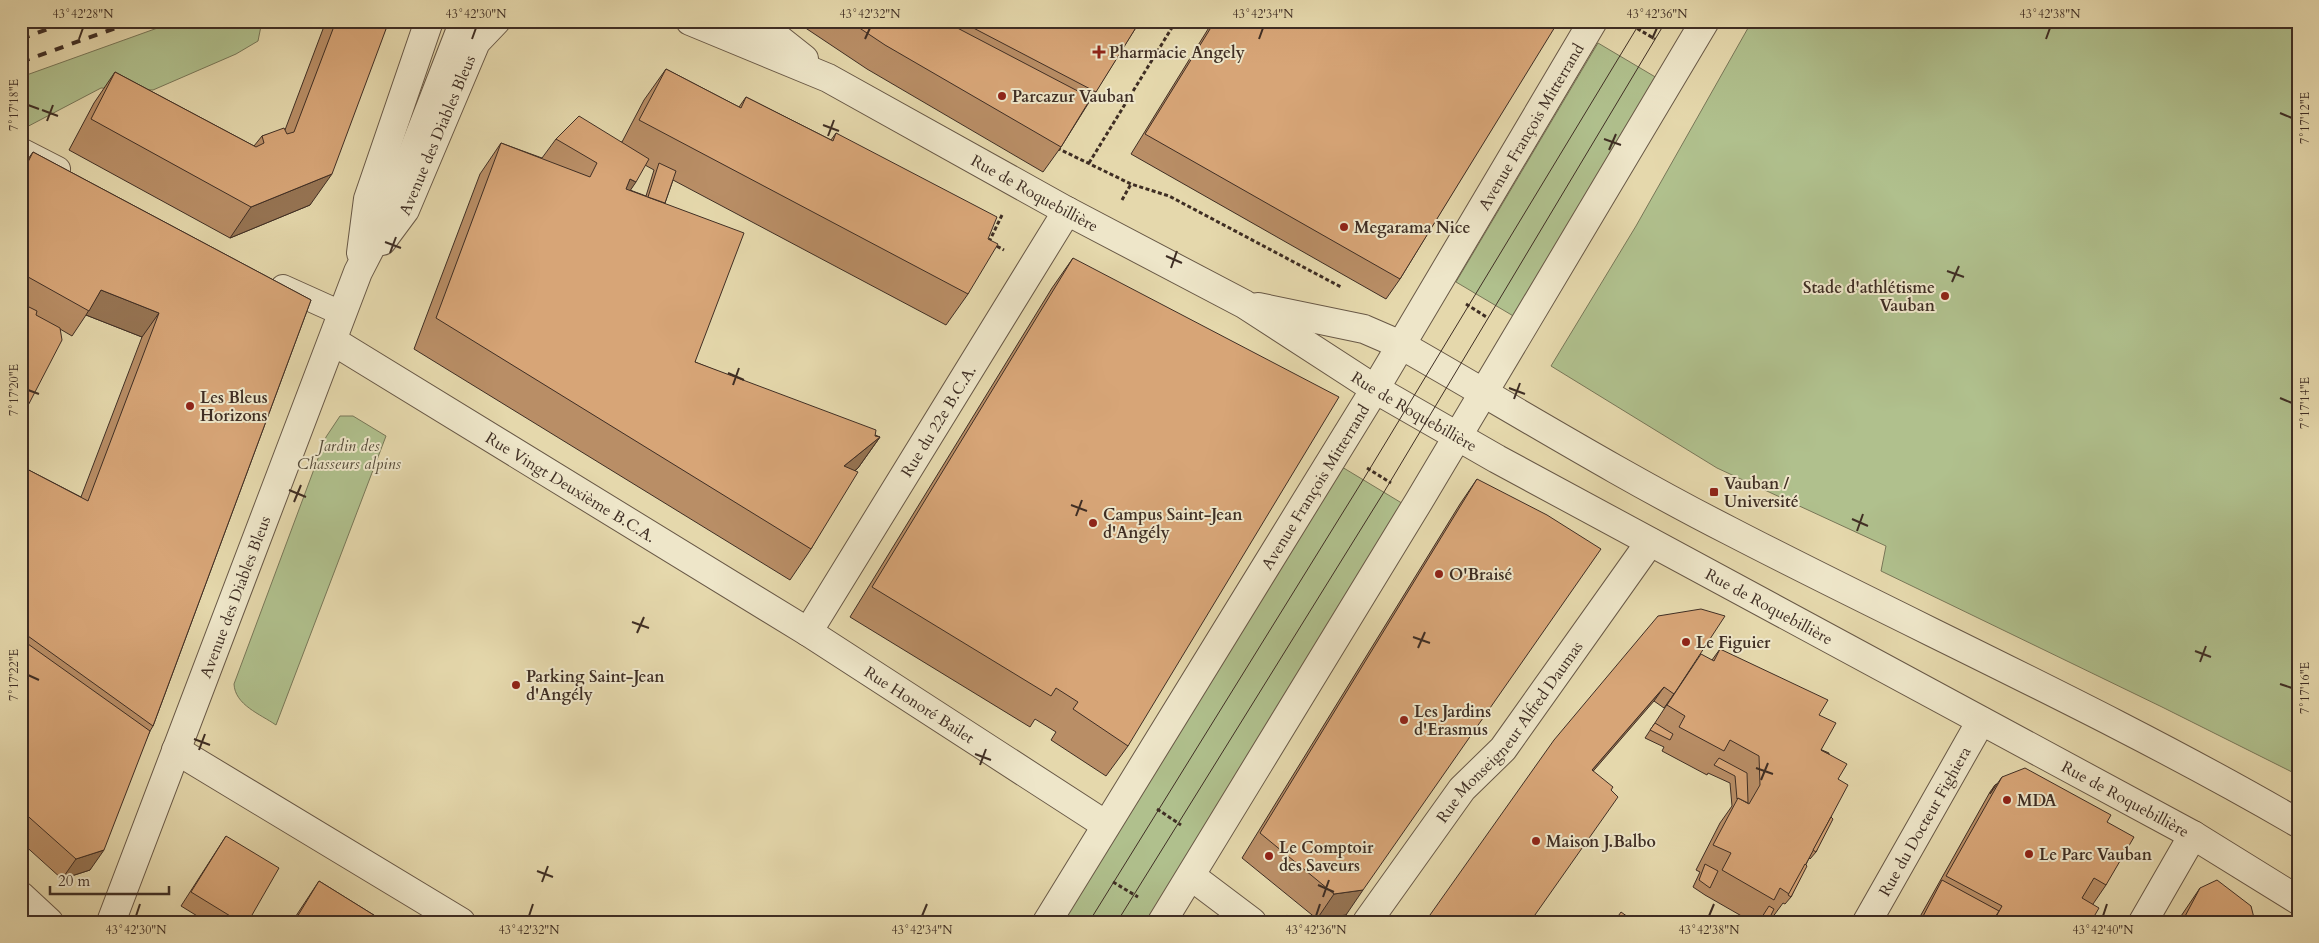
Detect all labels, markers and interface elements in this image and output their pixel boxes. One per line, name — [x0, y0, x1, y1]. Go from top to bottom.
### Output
text: 43°42'28"N — [53, 6, 114, 22]
text: 43°42'30"N — [446, 6, 507, 22]
text: 43°42'32"N — [840, 6, 901, 22]
text: 43°42'34"N — [1233, 6, 1294, 22]
text: 43°42'36"N — [1627, 6, 1688, 22]
text: 43°42'38"N — [2020, 6, 2081, 22]
street label: Avenue François Mitterrand — [1473, 39, 1590, 215]
place label: Pharmacie Angely — [1109, 42, 1245, 64]
marker: Pharmacie Angely — [1093, 46, 1105, 58]
street label: Avenue des Diables Bleus — [394, 52, 481, 219]
text: 7°17'18"E — [6, 79, 22, 131]
place label: Parcazur Vauban — [1012, 86, 1135, 108]
marker: Parcazur Vauban — [996, 90, 1008, 102]
text: 7°17'12"E — [2297, 92, 2313, 144]
street label: Rue de Roquebillière — [967, 150, 1102, 238]
place label: Megarama Nice — [1354, 217, 1471, 239]
marker: Megarama Nice — [1338, 221, 1350, 233]
place label: Stade d'athlétisme Vauban — [1803, 277, 1936, 317]
marker: Stade d'athlétisme Vauban — [1939, 290, 1951, 302]
street label: Rue du 22e B.C.A. — [896, 361, 982, 481]
text: 7°17'20"E — [6, 364, 22, 416]
street label: Rue de Roquebillière — [1347, 366, 1481, 457]
text: 7°17'14"E — [2297, 377, 2313, 429]
place label: Les Bleus Horizons — [200, 387, 268, 427]
marker: Les Bleus Horizons — [184, 400, 196, 412]
street label: Avenue François Mitterrand — [1256, 400, 1375, 574]
street label: Rue Vingt Deuxième B.C.A. — [481, 427, 660, 548]
park label: Jardin des Chasseurs alpins — [297, 435, 401, 475]
place label: Vauban / Université — [1724, 473, 1799, 513]
marker: Vauban / Université — [1708, 486, 1720, 498]
place label: Campus Saint-Jean d'Angély — [1103, 504, 1243, 544]
street label: Avenue des Diables Bleus — [195, 513, 276, 681]
marker: Campus Saint-Jean d'Angély — [1087, 517, 1099, 529]
place label: O'Braisé — [1449, 564, 1512, 586]
street label: Rue de Roquebillière — [1701, 564, 1836, 650]
marker: O'Braisé — [1433, 568, 1445, 580]
place label: Le Figuier — [1696, 632, 1771, 654]
marker: Le Figuier — [1680, 636, 1692, 648]
street label: Rue Monseigneur Alfred Daumas — [1431, 637, 1588, 827]
text: 7°17'22"E — [6, 649, 22, 701]
street label: Rue Honoré Bailet — [860, 661, 978, 749]
text: 7°17'16"E — [2297, 662, 2313, 714]
place label: Parking Saint-Jean d'Angély — [526, 666, 665, 706]
marker: Parking Saint-Jean d'Angély — [510, 679, 522, 691]
place label: Les Jardins d'Erasmus — [1414, 701, 1491, 741]
marker: Les Jardins d'Erasmus — [1398, 714, 1410, 726]
street label: Rue du Docteur Fighiera — [1874, 743, 1976, 901]
street label: Rue de Roquebillière — [2057, 756, 2193, 843]
place label: MDA — [2017, 790, 2057, 812]
marker: MDA — [2001, 794, 2013, 806]
place label: Maison J.Balbo — [1546, 831, 1656, 853]
marker: Maison J.Balbo — [1530, 835, 1542, 847]
place label: Le Comptoir des Saveurs — [1279, 837, 1374, 877]
place label: Le Parc Vauban — [2039, 844, 2153, 866]
marker: Le Parc Vauban — [2023, 848, 2035, 860]
marker: Le Comptoir des Saveurs — [1263, 850, 1275, 862]
scale bar — [50, 863, 169, 895]
text: 20 m — [58, 871, 90, 891]
text: 43°42'30"N — [106, 922, 167, 938]
text: 43°42'32"N — [499, 922, 560, 938]
text: 43°42'34"N — [892, 922, 953, 938]
text: 43°42'36"N — [1286, 922, 1347, 938]
text: 43°42'38"N — [1679, 922, 1740, 938]
text: 43°42'40"N — [2073, 922, 2134, 938]

